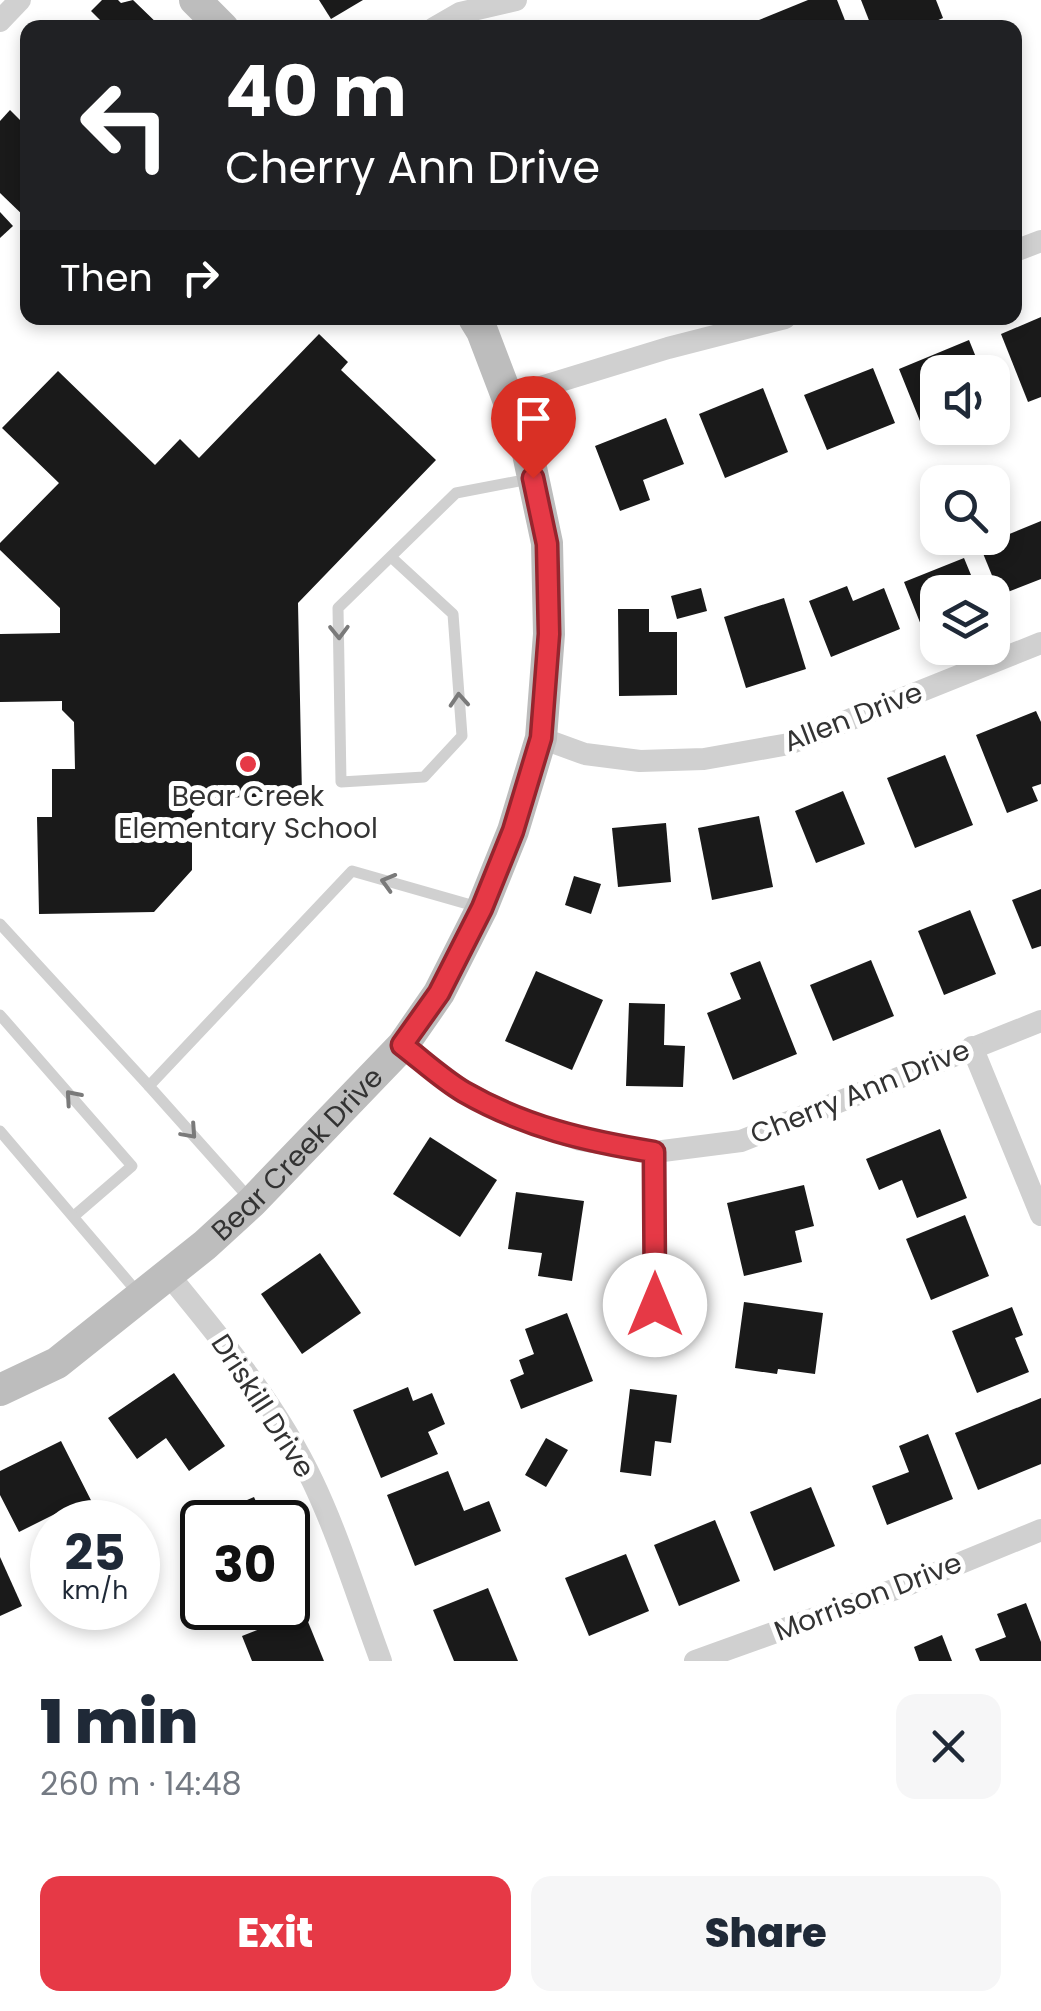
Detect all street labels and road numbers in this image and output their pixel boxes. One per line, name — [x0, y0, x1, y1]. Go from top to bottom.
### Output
street label: Allen Drive — [778, 673, 928, 761]
street label: Cherry Ann Drive — [744, 1030, 976, 1154]
street label: Bear Creek Drive — [202, 1058, 392, 1250]
street label: Driskill Drive — [202, 1326, 324, 1486]
street label: Morrison Drive — [769, 1543, 967, 1651]

